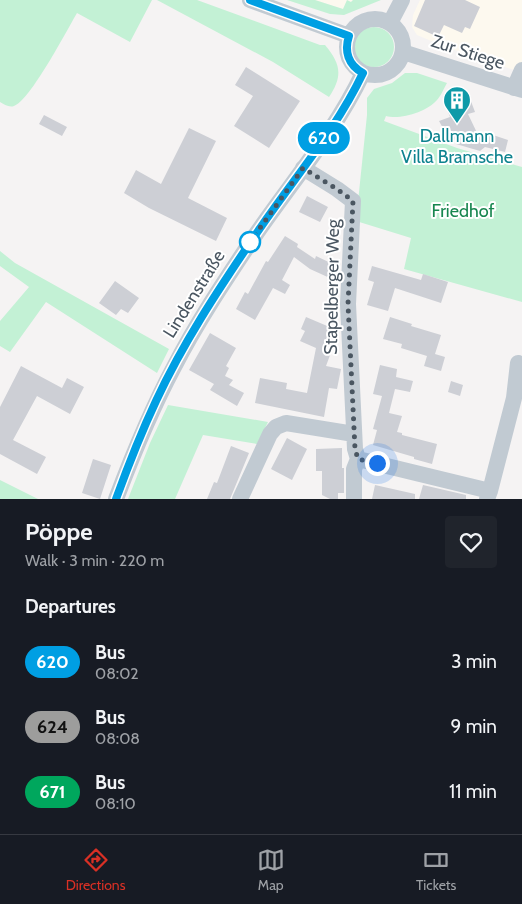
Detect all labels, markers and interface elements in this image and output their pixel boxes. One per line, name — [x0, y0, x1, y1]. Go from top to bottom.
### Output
street label: Zur Stiege — [428, 30, 508, 74]
building icon: Dallmann Villa Bramsche — [442, 85, 472, 124]
line badge: 620 — [295, 122, 353, 154]
place label: Dallmann Villa Bramsche — [401, 125, 513, 168]
text: 620 — [308, 127, 340, 149]
park label: Friedhof — [432, 200, 494, 222]
street label: Stapelberger Weg — [320, 218, 344, 355]
unlabelled marker — [239, 231, 261, 253]
street label: Lindenstraße — [158, 246, 230, 342]
your location — [365, 451, 390, 476]
button: heart — [445, 516, 497, 568]
text: Pöppe — [25, 517, 93, 546]
text: Walk · 3 min · 220 m — [25, 551, 164, 570]
text: Departures — [25, 595, 116, 618]
text: Bus — [95, 641, 125, 664]
text: 3 min — [451, 650, 497, 673]
text: 620 — [36, 651, 69, 673]
text: 08:02 — [95, 664, 139, 683]
text: Bus — [95, 706, 125, 729]
text: 9 min — [451, 715, 497, 738]
text: 624 — [37, 716, 68, 738]
text: 08:08 — [95, 729, 140, 748]
text: Bus — [95, 771, 125, 794]
text: 11 min — [449, 780, 497, 803]
text: 671 — [40, 781, 65, 803]
text: 08:10 — [95, 794, 136, 813]
tab: Directions — [66, 846, 125, 894]
tab: Map — [257, 846, 285, 894]
tab: Tickets — [416, 846, 456, 894]

